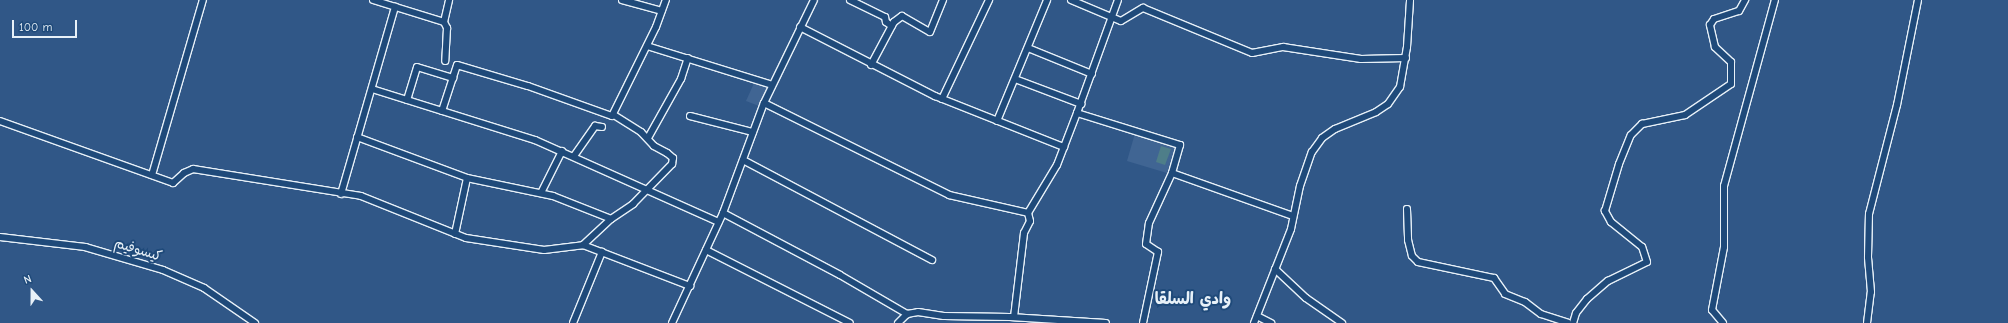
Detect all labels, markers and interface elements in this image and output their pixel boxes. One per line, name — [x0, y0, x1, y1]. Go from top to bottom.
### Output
scale bar — [14, 12, 79, 38]
text: 100 m — [19, 20, 52, 34]
street label: كيسوفيم — [112, 235, 164, 265]
north arrow — [12, 271, 52, 311]
text: N — [22, 272, 33, 287]
district label: وادي السلقا — [1155, 289, 1231, 309]

